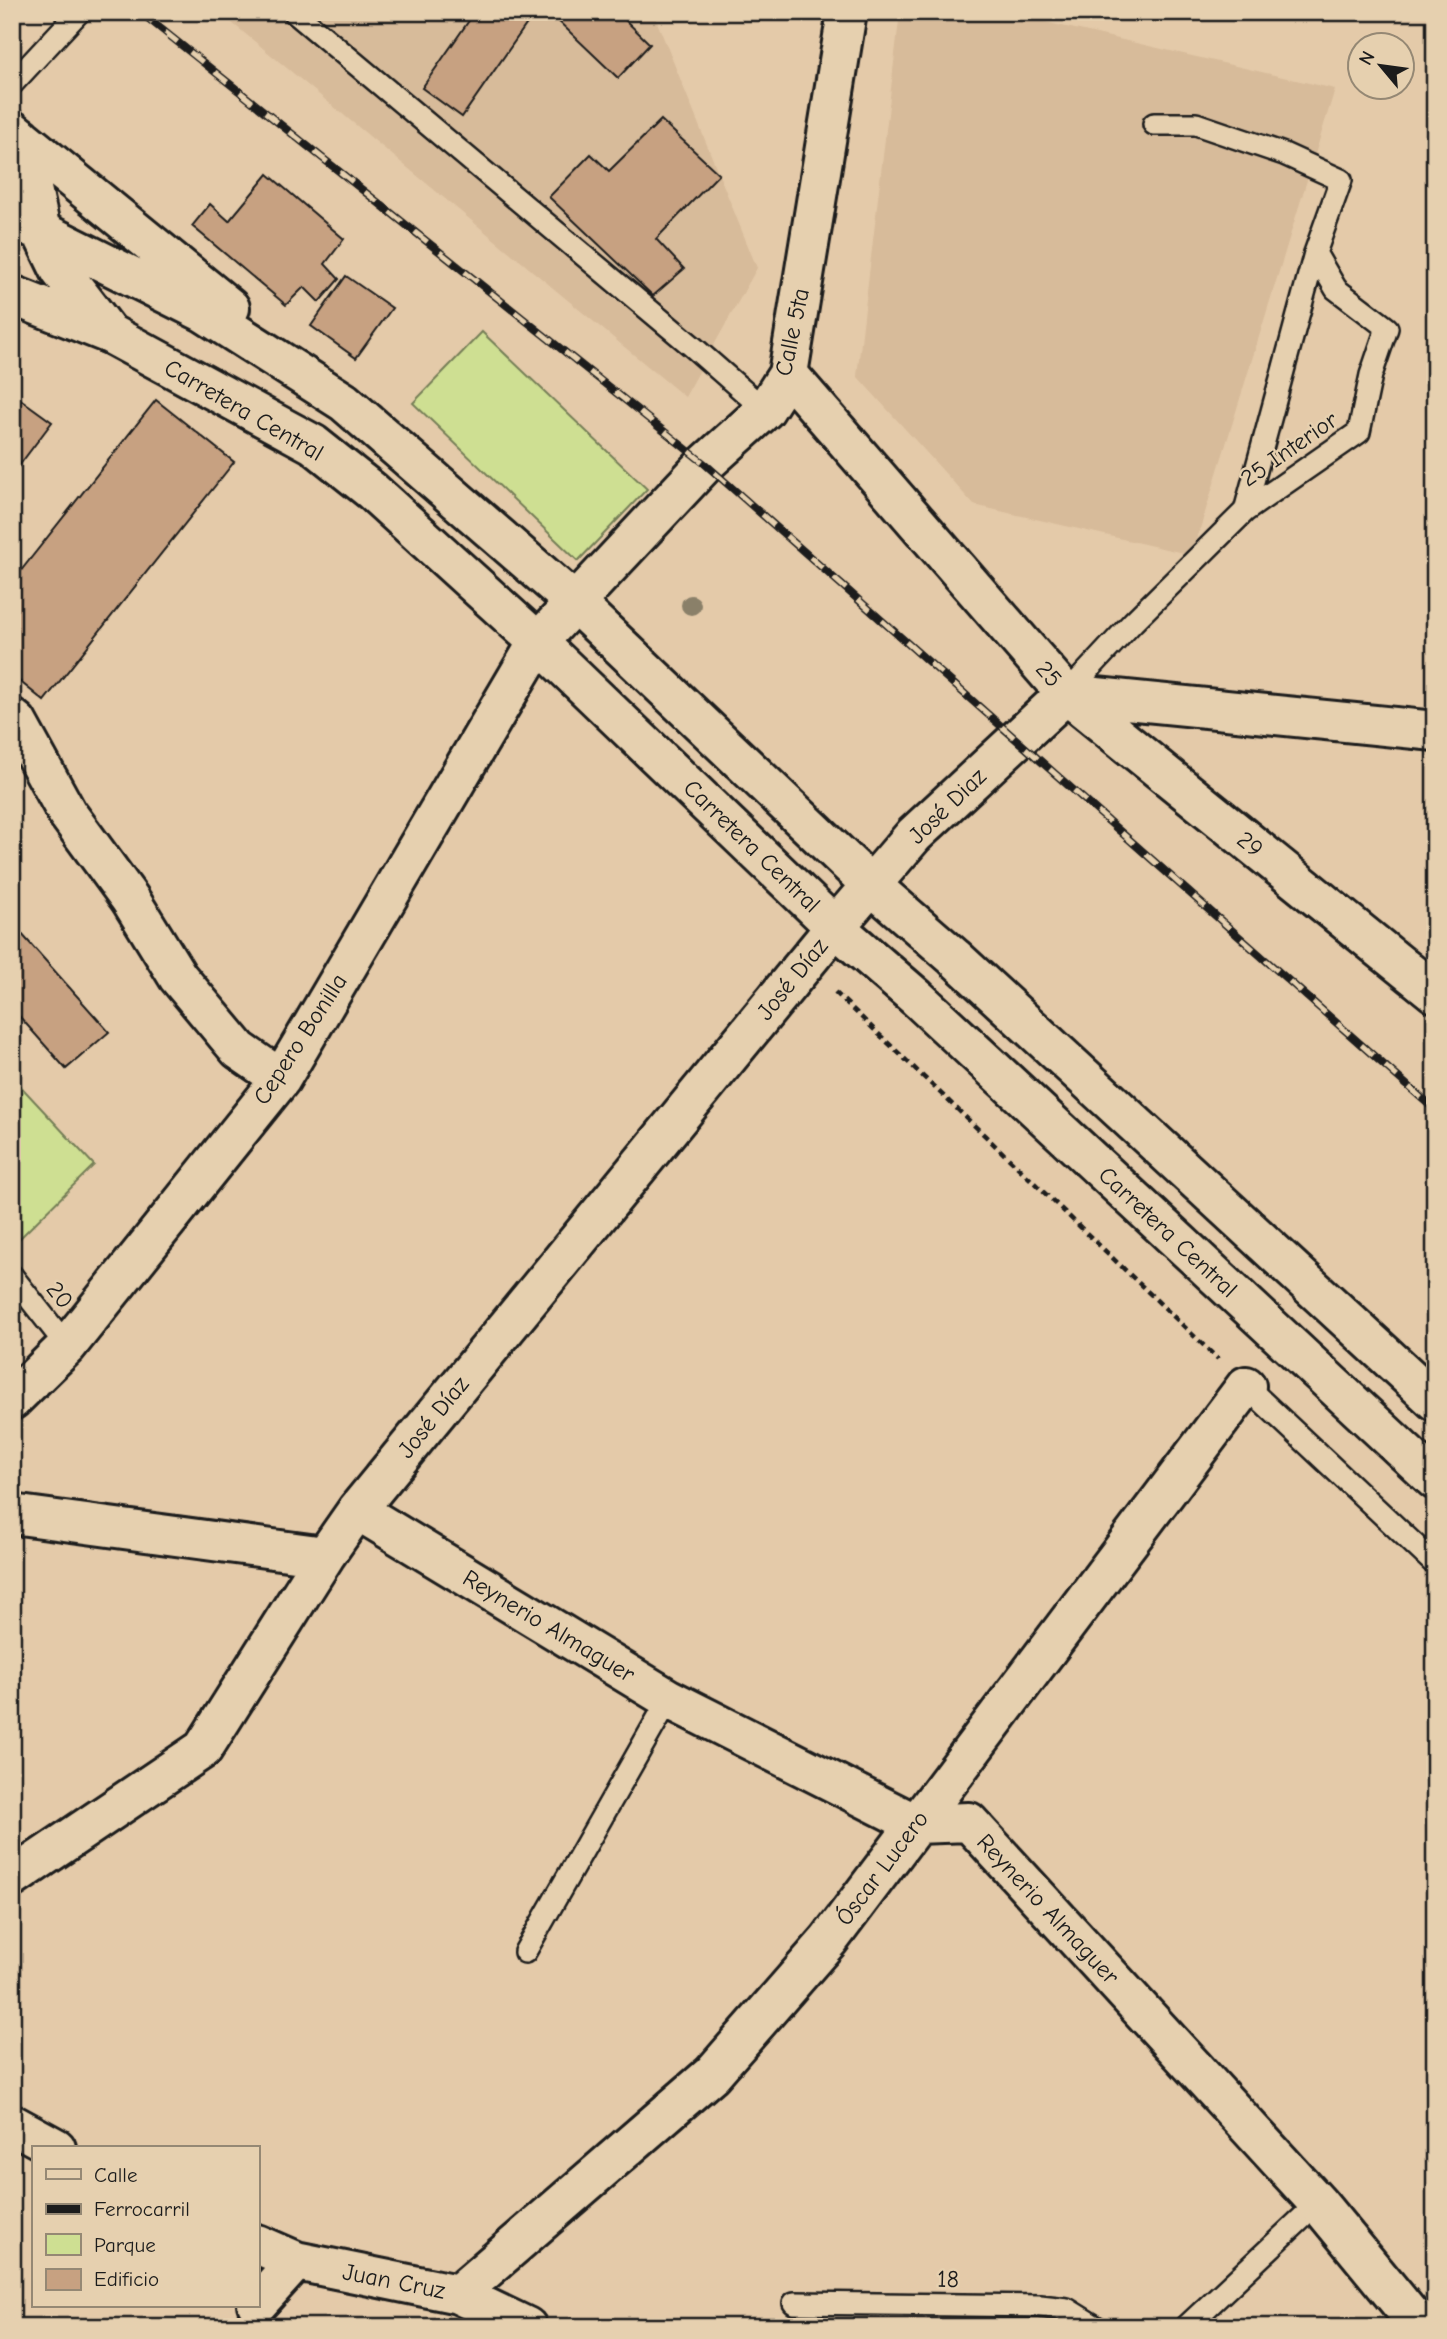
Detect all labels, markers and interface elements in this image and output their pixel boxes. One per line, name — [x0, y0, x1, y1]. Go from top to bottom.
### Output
north arrow — [1346, 32, 1416, 102]
text: N — [1354, 47, 1380, 69]
street label: Calle 5ta — [769, 285, 815, 379]
street label: Carretera Central — [159, 353, 329, 467]
street label: 25 Interior — [1235, 405, 1343, 492]
street label: 25 — [1030, 655, 1068, 693]
street label: José Diaz — [902, 762, 992, 850]
street label: Carretera Central — [678, 774, 826, 918]
street label: 29 — [1231, 825, 1269, 863]
street label: José Díaz — [751, 932, 834, 1025]
street label: Cepero Bonilla — [247, 968, 353, 1110]
street label: Carretera Central — [1093, 1161, 1243, 1303]
street label: 20 — [41, 1276, 79, 1314]
street label: José Díaz — [392, 1370, 475, 1463]
street label: Reynerio Almaguer — [458, 1564, 640, 1689]
street label: Óscar Lucero — [830, 1805, 934, 1931]
street label: Reynerio Almaguer — [971, 1828, 1125, 1990]
legend — [32, 2146, 259, 2308]
text: Calle — [94, 2163, 137, 2187]
text: Ferrocarril — [94, 2197, 190, 2221]
text: Parque — [94, 2233, 156, 2257]
street label: Juan Cruz — [340, 2257, 448, 2305]
street label: 18 — [937, 2265, 959, 2293]
text: Edificio — [94, 2267, 159, 2291]

